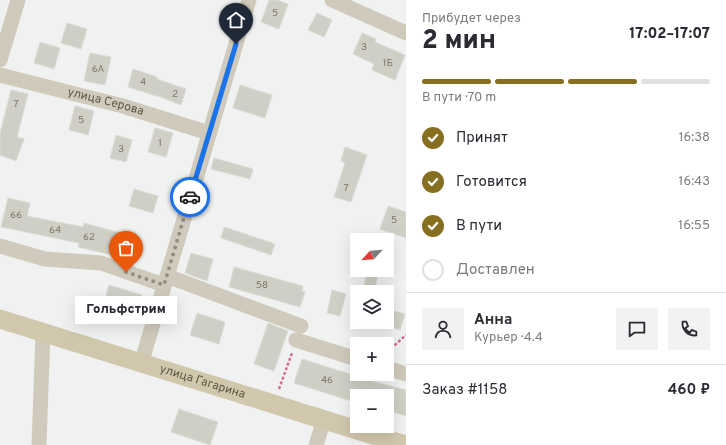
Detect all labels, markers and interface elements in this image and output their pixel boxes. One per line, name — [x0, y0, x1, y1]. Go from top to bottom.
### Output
pin — [219, 3, 253, 44]
house number: 5 — [272, 7, 278, 20]
icon: home — [225, 9, 247, 31]
text: Прибудет через — [422, 11, 521, 27]
text: 2 мин — [422, 25, 496, 58]
text: 17:02–17:07 — [629, 25, 710, 44]
house number: 3 — [361, 41, 367, 54]
house number: 1Б — [383, 57, 393, 70]
house number: 6А — [92, 63, 104, 76]
house number: 4 — [140, 76, 146, 89]
street label: улица Серова — [66, 84, 146, 120]
house number: 2 — [172, 88, 178, 101]
text: В пути · 70 m — [422, 90, 496, 106]
house number: 7 — [13, 98, 19, 111]
house number: 5 — [78, 114, 84, 127]
icon: check — [422, 127, 444, 149]
text: Принят — [456, 129, 508, 148]
text: 16:38 — [679, 130, 710, 146]
house number: 1 — [158, 137, 162, 150]
house number: 3 — [118, 143, 124, 156]
icon: check — [422, 171, 444, 193]
text: Готовится — [456, 173, 527, 192]
text: 16:43 — [679, 174, 710, 190]
courier — [170, 177, 210, 217]
house number: 7 — [343, 182, 349, 195]
icon: car — [179, 186, 201, 208]
house number: 66 — [10, 209, 22, 222]
house number: 5 — [391, 214, 397, 227]
icon: check — [422, 215, 444, 237]
text: В пути — [456, 217, 502, 236]
text: 16:55 — [678, 218, 710, 234]
house number: 64 — [49, 224, 61, 237]
house number: 62 — [83, 231, 95, 244]
pin — [109, 231, 143, 272]
north arrow — [350, 233, 394, 277]
map controls — [350, 233, 394, 433]
icon: bag — [115, 237, 137, 259]
text: Доставлен — [456, 261, 535, 280]
house number: 58 — [256, 279, 268, 292]
button: layers — [350, 285, 394, 329]
callout: Гольфстрим — [75, 296, 177, 324]
text: Гольфстрим — [86, 302, 166, 318]
button: person — [422, 308, 464, 350]
button: chat — [616, 308, 658, 350]
button: phone — [668, 308, 710, 350]
text: Анна — [474, 311, 512, 330]
text: Курьер · 4.4 — [474, 330, 543, 346]
button: + — [350, 337, 394, 381]
street label: улица Гагарина — [158, 361, 247, 403]
house number: 46 — [321, 374, 333, 387]
text: Заказ #1158 — [422, 381, 507, 400]
text: 460 ₽ — [668, 381, 710, 400]
button: − — [350, 389, 394, 433]

